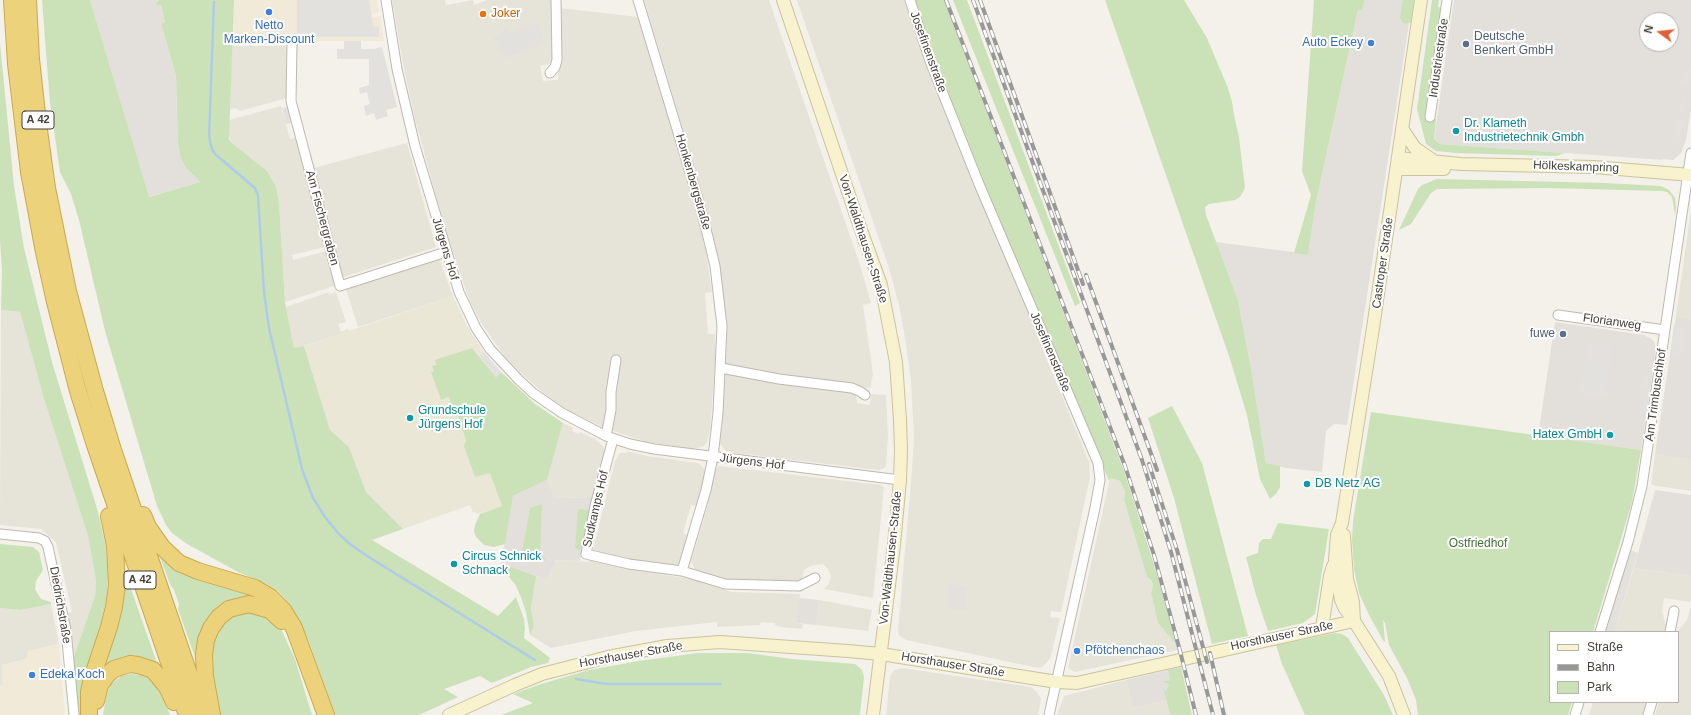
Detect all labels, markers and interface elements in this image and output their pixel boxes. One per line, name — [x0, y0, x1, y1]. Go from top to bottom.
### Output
marker: Netto Marken-Discount — [264, 7, 274, 17]
place label: Joker — [491, 7, 520, 21]
marker: Joker — [478, 9, 488, 19]
street label: Josefinenstraße — [907, 9, 949, 95]
north arrow — [1639, 12, 1679, 52]
street label: Industriestraße — [1426, 17, 1452, 99]
place label: Netto Marken-Discount — [224, 19, 314, 47]
text: N — [1642, 24, 1655, 35]
place label: Deutsche Benkert GmbH — [1474, 30, 1553, 58]
place label: Auto Eckey — [1302, 36, 1363, 50]
marker: Auto Eckey — [1366, 38, 1376, 48]
marker: Deutsche Benkert GmbH — [1461, 39, 1471, 49]
road number: A 42 — [22, 111, 54, 129]
place label: Dr. Klameth Industrietechnik Gmbh — [1464, 117, 1584, 145]
marker: Dr. Klameth Industrietechnik Gmbh — [1451, 126, 1461, 136]
street label: Honkenbergstraße — [672, 132, 714, 232]
street label: Hölkeskampring — [1533, 158, 1619, 176]
street label: Am Fischergraben — [302, 169, 342, 267]
street label: Von-Waldthausen-Straße — [835, 173, 891, 305]
street label: Jürgens Hof — [429, 216, 461, 282]
street label: Castroper Straße — [1369, 216, 1397, 310]
street label: Josefinenstraße — [1027, 310, 1073, 394]
street label: Florianweg — [1582, 311, 1642, 333]
place label: fuwe — [1530, 327, 1555, 341]
marker: fuwe — [1558, 329, 1568, 339]
street label: Am Trimbuschhof — [1642, 348, 1670, 442]
place label: Grundschule Jürgens Hof — [418, 404, 486, 432]
marker: Grundschule Jürgens Hof — [405, 413, 415, 423]
place label: Hatex GmbH — [1533, 428, 1602, 442]
marker: Hatex GmbH — [1605, 430, 1615, 440]
street label: Jürgens Hof — [719, 451, 785, 473]
street label: Sudkamps Hof — [580, 469, 612, 549]
place label: DB Netz AG — [1315, 477, 1380, 491]
marker: DB Netz AG — [1302, 479, 1312, 489]
street label: Von-Waldthausen-Straße — [877, 490, 905, 626]
park label: Ostfriedhof — [1449, 537, 1507, 551]
place label: Circus Schnick Schnack — [462, 550, 541, 578]
marker: Circus Schnick Schnack — [449, 559, 459, 569]
street label: Diedrichstraße — [46, 565, 74, 645]
road number: A 42 — [124, 571, 156, 589]
street label: Horsthauser Straße — [1229, 618, 1335, 654]
legend — [1549, 631, 1679, 703]
street label: Horsthauser Straße — [578, 639, 684, 671]
text: Straße — [1587, 640, 1623, 654]
place label: Pfötchenchaos — [1085, 644, 1164, 658]
marker: Pfötchenchaos — [1072, 646, 1082, 656]
street label: Horsthauser Straße — [900, 650, 1006, 680]
text: Bahn — [1587, 660, 1615, 674]
place label: Edeka Koch — [40, 668, 105, 682]
marker: Edeka Koch — [27, 670, 37, 680]
text: Park — [1587, 680, 1612, 694]

